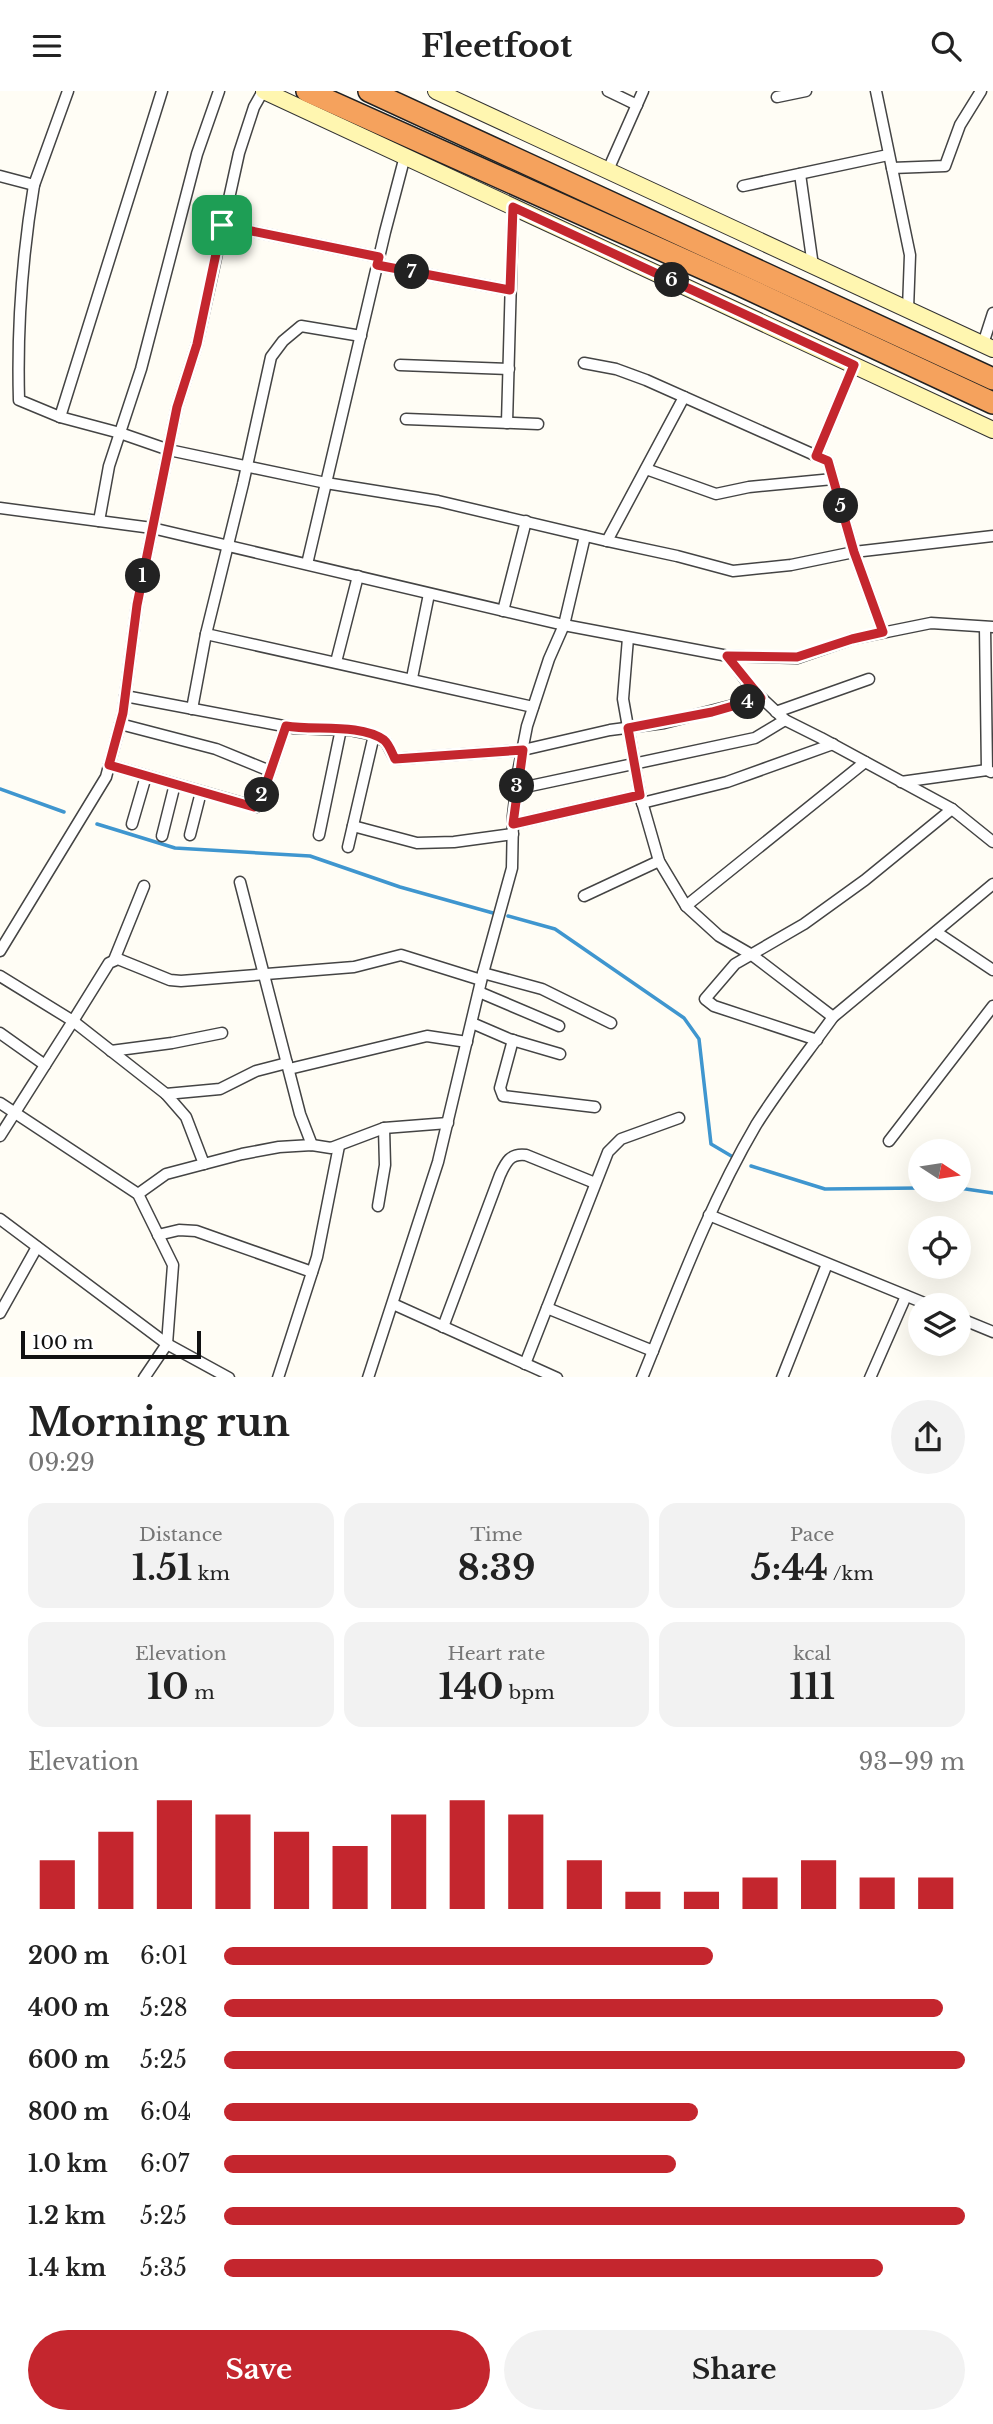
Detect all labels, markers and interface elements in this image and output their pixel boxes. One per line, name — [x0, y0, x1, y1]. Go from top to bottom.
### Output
text: Fleetfoot — [421, 26, 572, 66]
icon: menu — [28, 27, 66, 65]
icon: search — [927, 27, 965, 65]
pin — [192, 195, 252, 255]
icon: arrive — [203, 206, 241, 244]
pin: 7 — [394, 255, 430, 289]
text: 7 — [407, 260, 416, 283]
pin: 6 — [654, 263, 690, 297]
text: 6 — [665, 268, 678, 291]
pin: 5 — [824, 489, 858, 523]
text: 5 — [835, 494, 846, 517]
pin: 1 — [125, 559, 160, 594]
text: 1 — [138, 564, 147, 587]
pin: 4 — [730, 685, 766, 719]
text: 4 — [741, 690, 754, 713]
pin: 3 — [500, 769, 534, 803]
text: 3 — [510, 774, 523, 797]
pin: 2 — [244, 777, 280, 813]
text: 2 — [255, 783, 268, 806]
north arrow — [908, 1139, 971, 1202]
map controls — [908, 1139, 971, 1356]
button: locate — [908, 1216, 971, 1279]
button: layers — [908, 1293, 971, 1356]
scale bar — [21, 1329, 201, 1360]
text: 100 m — [32, 1331, 93, 1354]
text: Morning run — [28, 1399, 290, 1446]
button: share — [891, 1400, 965, 1474]
text: 09:29 — [28, 1449, 95, 1477]
text: Distance — [139, 1523, 223, 1546]
text: Time — [470, 1523, 523, 1546]
text: Pace — [790, 1523, 834, 1546]
text: 1.51 — [132, 1546, 192, 1589]
text: 8:39 — [457, 1546, 536, 1589]
text: 5:44 — [751, 1546, 828, 1589]
text: km — [192, 1562, 230, 1585]
text: /km — [828, 1562, 874, 1585]
text: Elevation — [135, 1642, 227, 1665]
text: Heart rate — [448, 1642, 545, 1665]
text: kcal — [793, 1642, 831, 1665]
text: 10 — [147, 1665, 189, 1708]
text: 140 — [438, 1665, 503, 1708]
text: 111 — [789, 1665, 835, 1708]
text: m — [189, 1681, 215, 1704]
text: bpm — [503, 1681, 555, 1704]
text: Elevation — [28, 1748, 139, 1776]
text: 93–99 m — [859, 1748, 965, 1776]
text: 200 m — [28, 1942, 109, 1970]
text: 6:01 — [140, 1942, 188, 1970]
text: 400 m — [28, 1994, 110, 2022]
text: 5:28 — [140, 1994, 188, 2022]
text: 600 m — [28, 2046, 110, 2074]
text: 5:25 — [140, 2046, 187, 2074]
text: 800 m — [28, 2098, 109, 2126]
text: 6:04 — [140, 2098, 191, 2126]
text: 1.0 km — [28, 2150, 108, 2178]
text: 6:07 — [140, 2150, 189, 2178]
text: 1.2 km — [28, 2202, 106, 2230]
text: 5:25 — [140, 2202, 187, 2230]
text: 1.4 km — [28, 2254, 106, 2282]
text: 5:35 — [140, 2254, 187, 2282]
button: Save — [28, 2330, 490, 2410]
button: Share — [504, 2330, 965, 2410]

